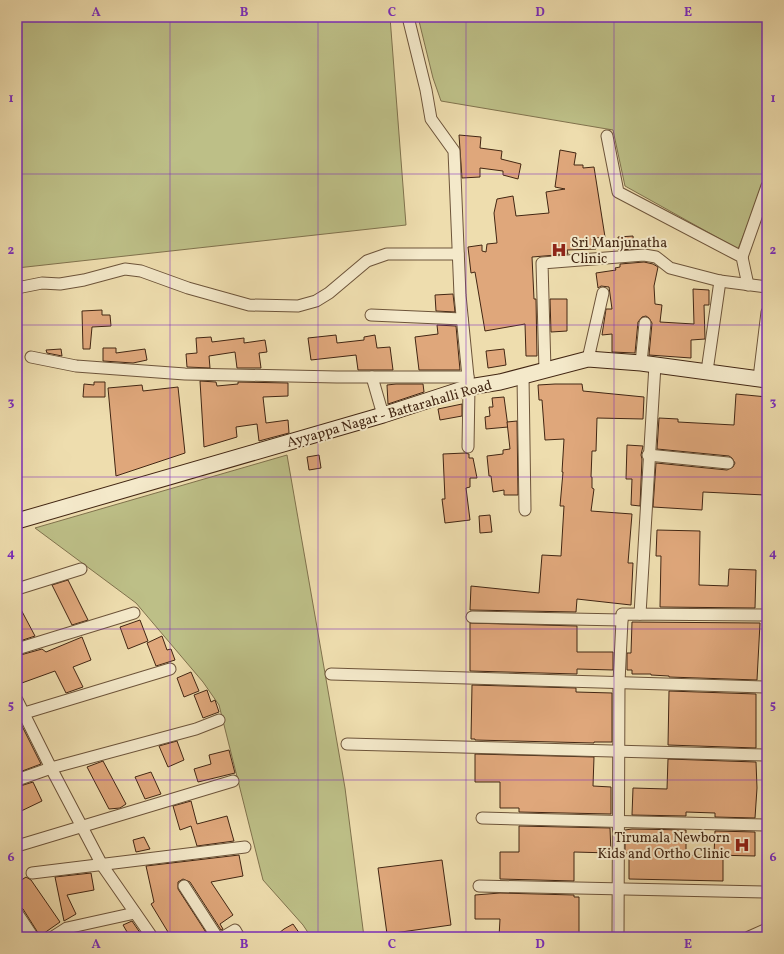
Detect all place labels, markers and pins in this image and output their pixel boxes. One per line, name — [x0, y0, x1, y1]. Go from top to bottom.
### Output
place label: Sri Manjunatha Clinic — [571, 234, 667, 269]
hospital icon: Sri Manjunatha Clinic — [550, 241, 568, 259]
place label: Tirumala Newborn Kids and Ortho Clinic — [598, 829, 730, 864]
hospital icon: Tirumala Newborn Kids and Ortho Clinic — [733, 836, 751, 854]

